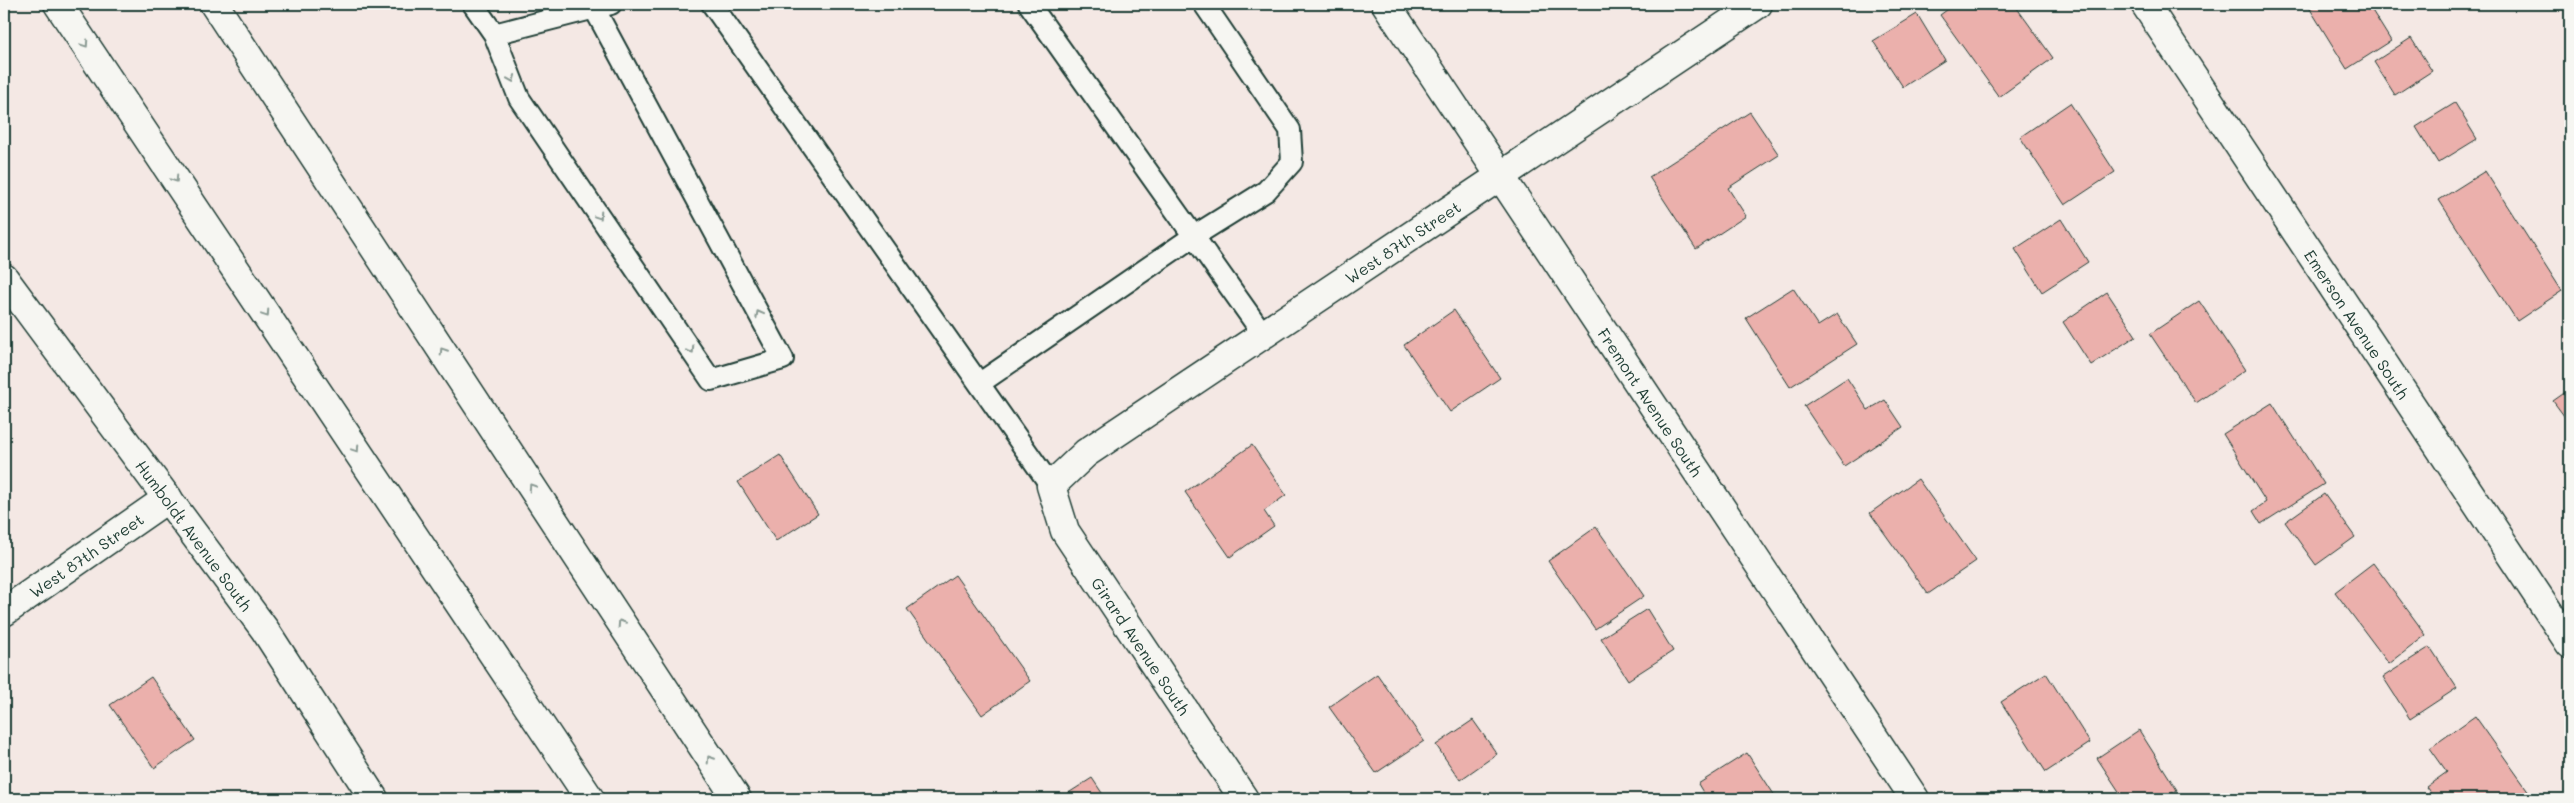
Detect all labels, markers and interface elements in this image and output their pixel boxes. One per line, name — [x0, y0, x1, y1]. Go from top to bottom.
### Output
one-way arrow — [79, 39, 88, 48]
one-way arrow — [506, 75, 516, 83]
one-way arrow — [169, 174, 179, 183]
street label: West 87th Street — [1341, 195, 1464, 288]
one-way arrow — [593, 210, 602, 220]
street label: Emerson Avenue South — [2300, 245, 2415, 403]
one-way arrow — [260, 309, 269, 318]
one-way arrow — [755, 311, 765, 320]
street label: Fremont Avenue South — [1594, 324, 1708, 480]
one-way arrow — [685, 344, 694, 354]
one-way arrow — [439, 348, 449, 357]
one-way arrow — [350, 444, 359, 453]
street label: Humboldt Avenue South — [132, 455, 257, 615]
one-way arrow — [529, 483, 538, 493]
street label: West 87th Street — [25, 508, 147, 602]
street label: Girard Avenue South — [1087, 573, 1195, 719]
one-way arrow — [618, 619, 627, 628]
one-way arrow — [707, 755, 717, 764]

